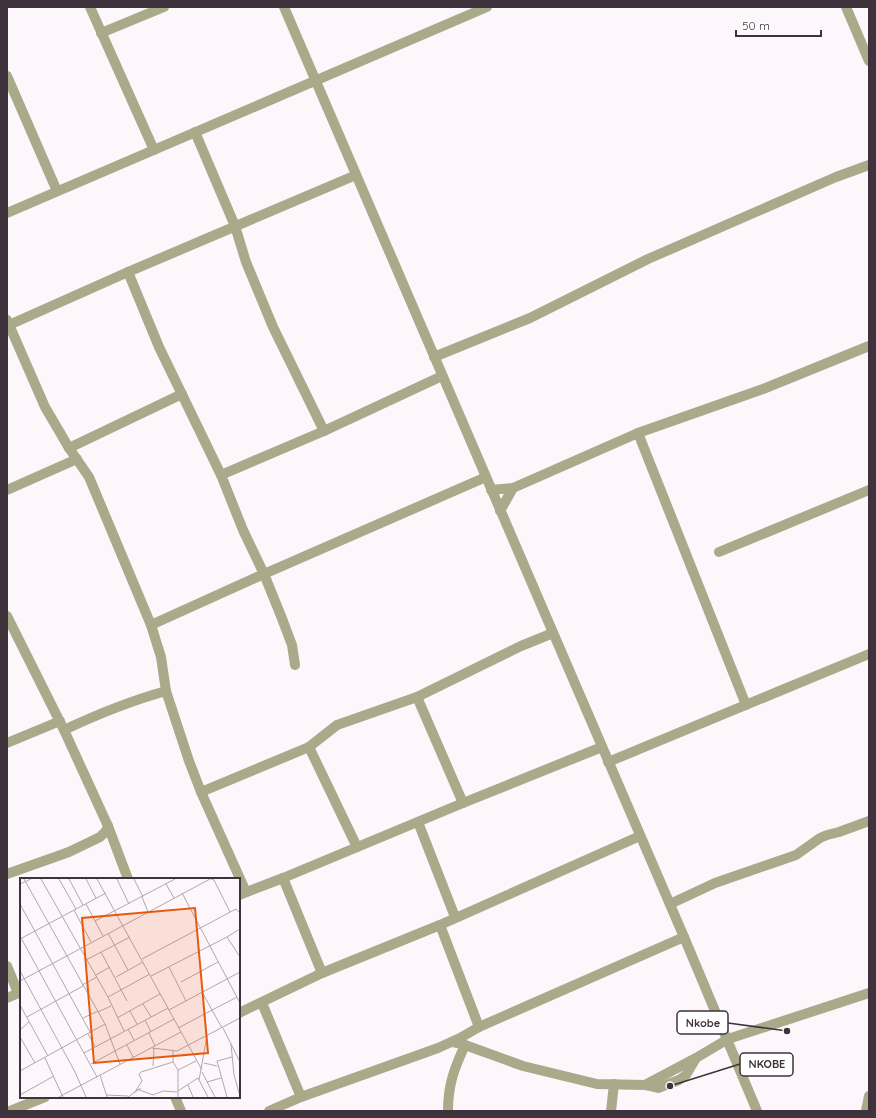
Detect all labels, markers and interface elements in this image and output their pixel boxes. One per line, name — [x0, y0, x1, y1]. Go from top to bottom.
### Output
scale bar — [736, 12, 821, 38]
text: 50 m — [742, 18, 770, 33]
inset map — [20, 878, 240, 1098]
callout: Nkobe — [677, 1011, 728, 1034]
text: Nkobe — [686, 1016, 721, 1030]
callout: NKOBE — [740, 1053, 793, 1076]
text: NKOBE — [749, 1057, 785, 1071]

